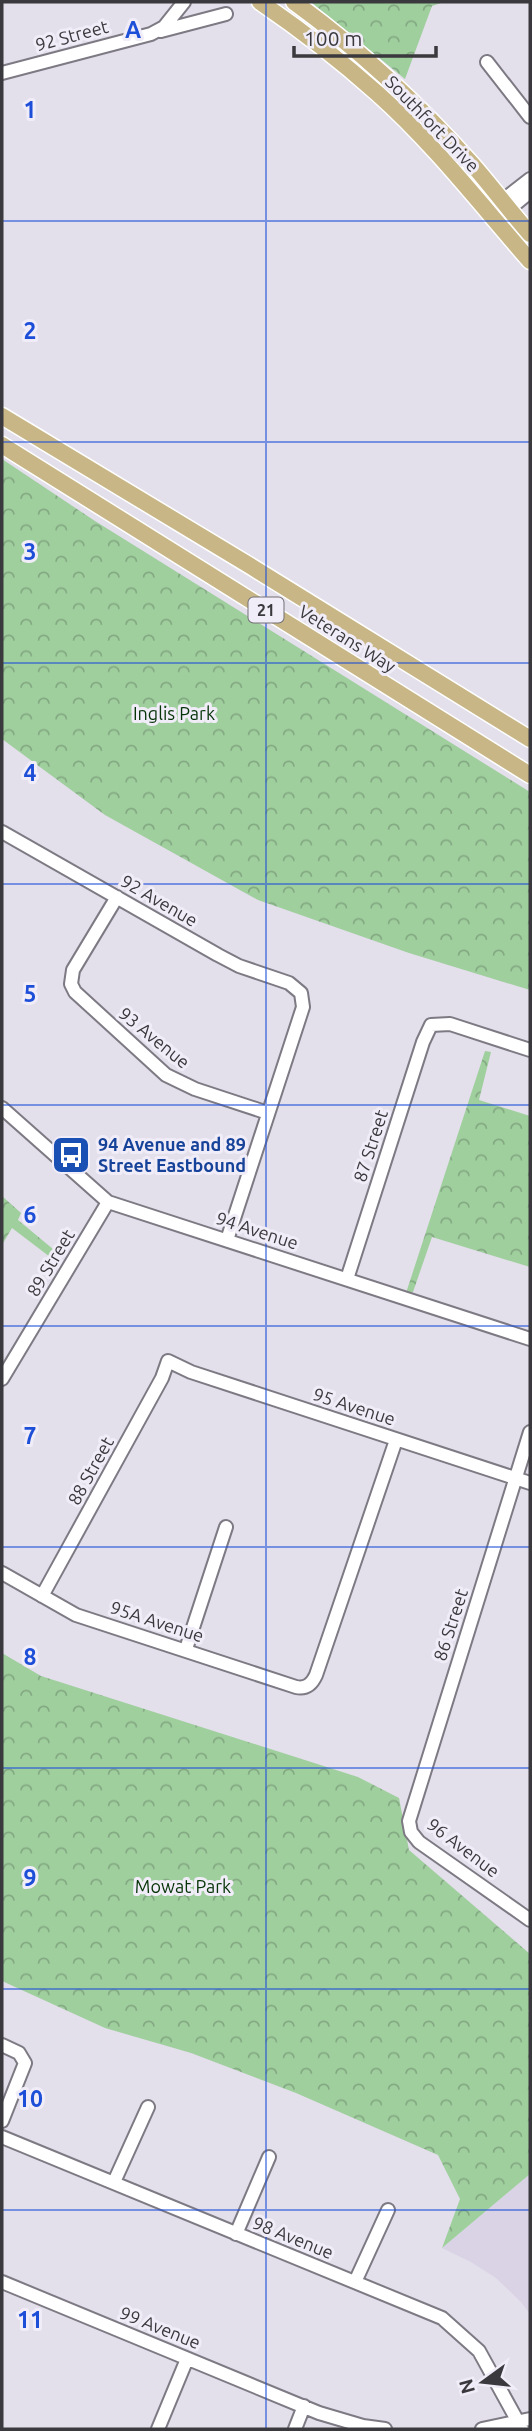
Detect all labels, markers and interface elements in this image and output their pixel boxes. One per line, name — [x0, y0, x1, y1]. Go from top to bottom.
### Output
scale bar — [294, 14, 436, 58]
street label: 92 Street — [33, 16, 110, 54]
text: A — [125, 17, 141, 42]
text: 100 m — [304, 26, 362, 50]
street label: Southfort Drive — [382, 71, 484, 175]
text: 1 — [24, 97, 36, 122]
text: 2 — [24, 318, 36, 343]
text: 3 — [24, 539, 36, 564]
road number: 21 — [248, 597, 284, 622]
street label: Veterans Way — [296, 600, 400, 676]
park label: Inglis Park — [133, 703, 215, 723]
text: 4 — [24, 760, 37, 785]
street label: 92 Avenue — [118, 870, 201, 930]
text: 5 — [24, 981, 36, 1006]
street label: 93 Avenue — [115, 1003, 194, 1072]
street label: 87 Street — [349, 1107, 391, 1184]
bus stop icon: 94 Avenue and 89 Street Eastbound — [50, 1134, 92, 1176]
place label: 94 Avenue and 89 Street Eastbound — [98, 1134, 246, 1175]
text: 6 — [24, 1202, 37, 1227]
street label: 94 Avenue — [214, 1207, 301, 1253]
street label: 89 Street — [22, 1225, 78, 1300]
street label: 95 Avenue — [311, 1383, 398, 1429]
text: 7 — [24, 1423, 36, 1448]
street label: 88 Street — [63, 1433, 117, 1508]
street label: 86 Street — [429, 1586, 471, 1663]
street label: 95A Avenue — [108, 1597, 206, 1646]
text: 8 — [24, 1644, 36, 1669]
street label: 96 Avenue — [424, 1814, 504, 1881]
text: 9 — [24, 1865, 36, 1890]
park label: Mowat Park — [135, 1876, 231, 1896]
text: 10 — [17, 2086, 43, 2111]
street label: 98 Avenue — [250, 2212, 337, 2262]
street label: 99 Avenue — [117, 2302, 204, 2352]
text: 11 — [17, 2307, 43, 2332]
north arrow — [448, 2347, 518, 2417]
text: N — [454, 2377, 479, 2396]

